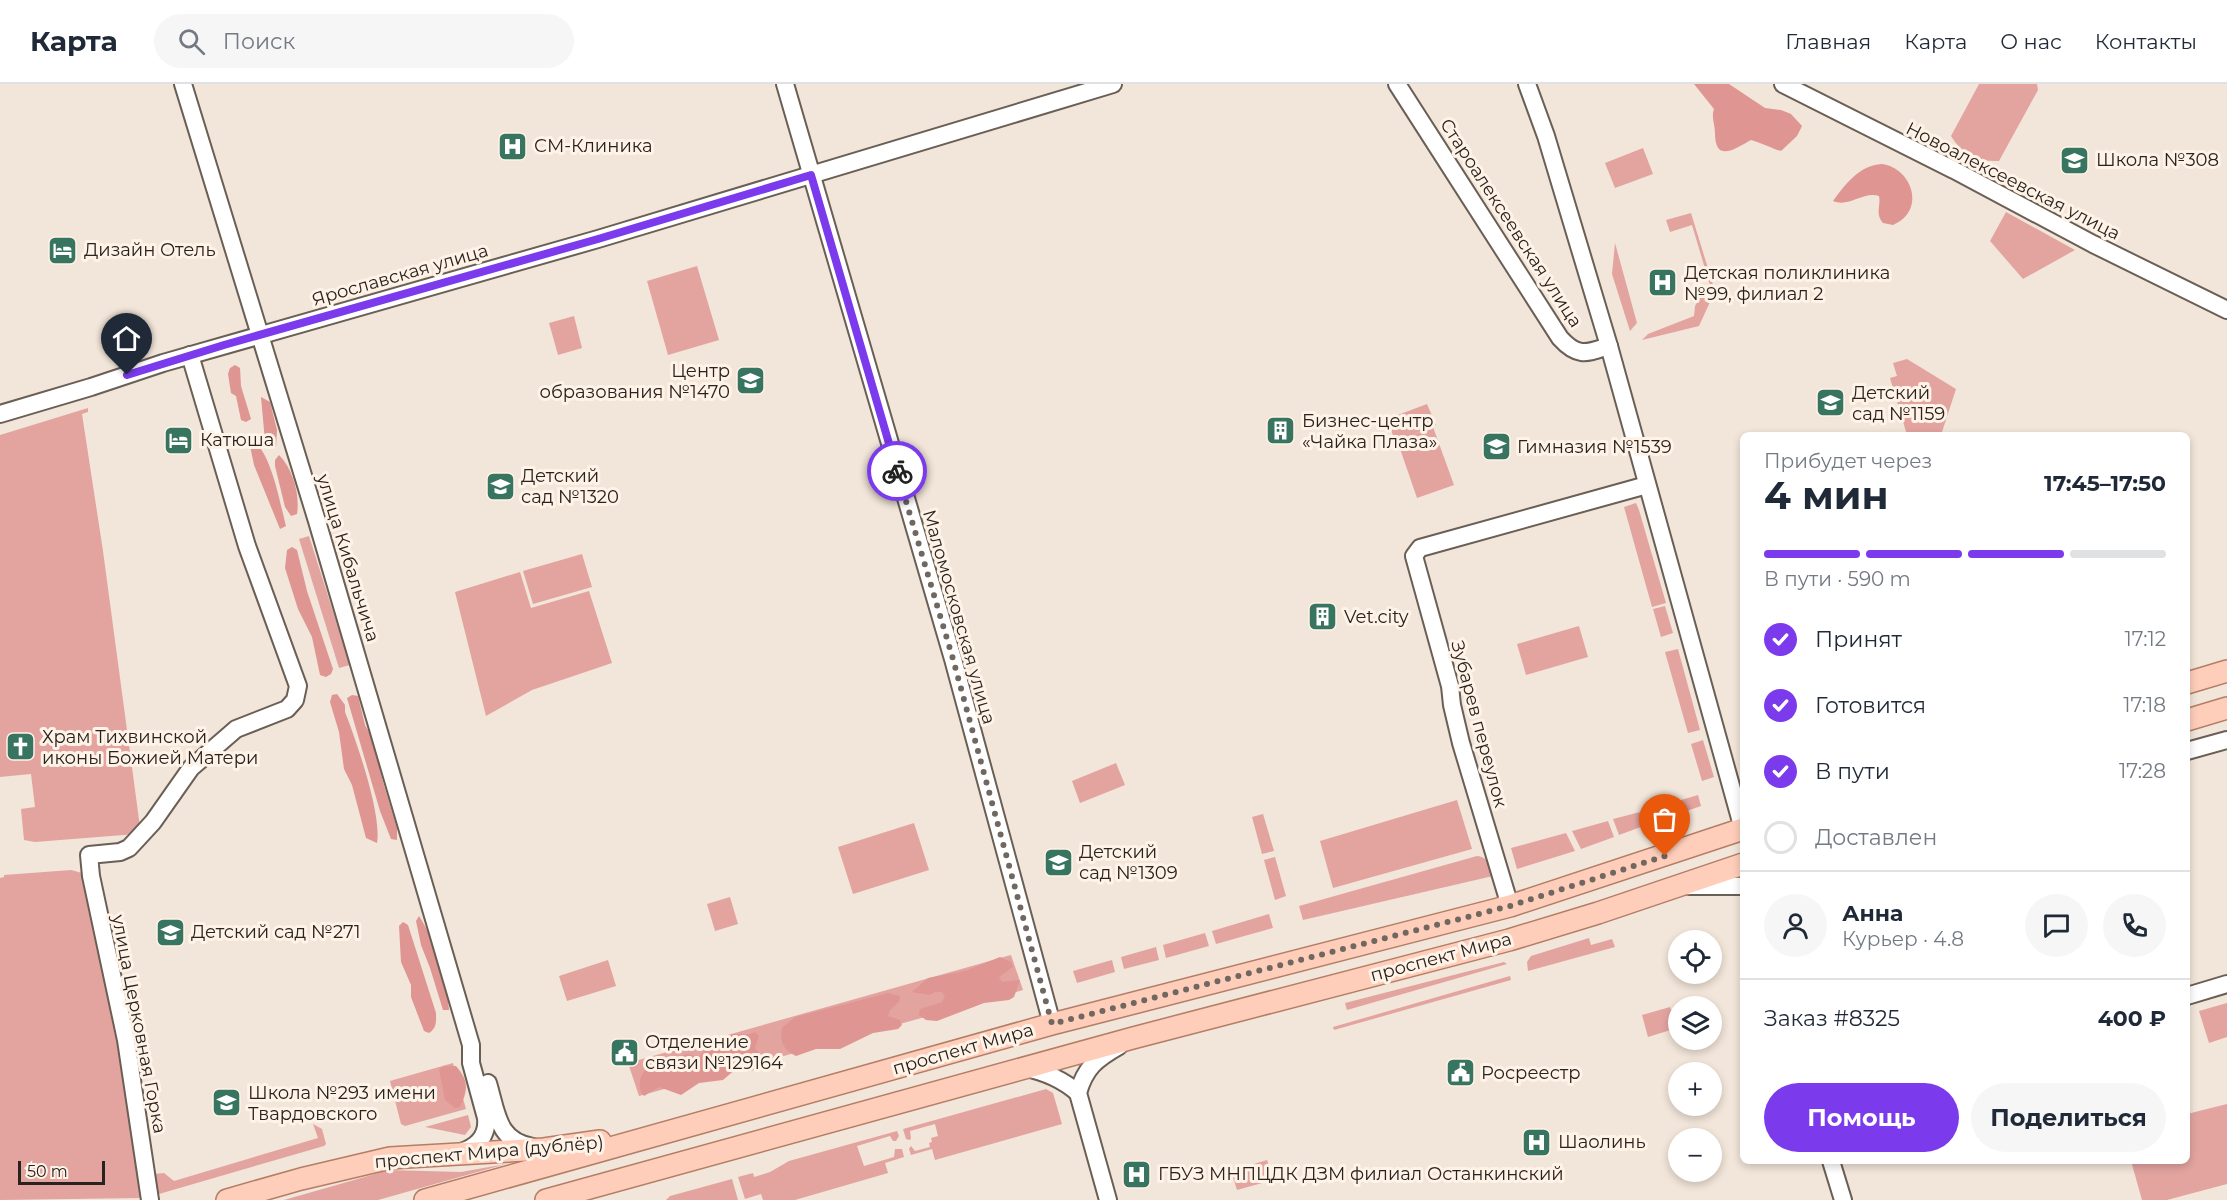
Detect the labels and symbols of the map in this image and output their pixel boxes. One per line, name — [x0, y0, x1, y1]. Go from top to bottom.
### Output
street label: Староалексеевская улица — [1435, 115, 1587, 331]
street label: Новоалексеевская улица — [1902, 117, 2124, 245]
hospital icon: СМ-Клиника — [497, 130, 529, 162]
place label: СМ-Клиника — [534, 135, 653, 157]
school or university icon: Школа №308 — [2059, 144, 2091, 176]
place label: Школа №308 — [2096, 149, 2219, 171]
hotel icon: Дизайн Отель — [47, 234, 79, 266]
place label: Дизайн Отель — [84, 239, 216, 261]
street label: Ярославская улица — [309, 239, 491, 311]
place label: Детская поликлиника №99, филиал 2 — [1684, 262, 1890, 305]
hospital icon: Детская поликлиника №99, филиал 2 — [1647, 267, 1679, 299]
pin — [101, 313, 152, 375]
place label: Центр образования №1470 — [539, 360, 730, 403]
school or university icon: Центр образования №1470 — [735, 365, 767, 397]
place label: Детский сад №1159 — [1852, 382, 1945, 425]
school or university icon: Детский сад №1159 — [1815, 387, 1847, 419]
place label: Бизнес-центр «Чайка Плаза» — [1302, 410, 1437, 453]
building icon: Бизнес-центр «Чайка Плаза» — [1265, 415, 1297, 447]
hotel icon: Катюша — [163, 424, 195, 456]
place label: Катюша — [200, 429, 274, 451]
school or university icon: Гимназия №1539 — [1480, 431, 1512, 463]
place label: Гимназия №1539 — [1517, 436, 1672, 458]
courier — [867, 441, 927, 501]
place label: Детский сад №1320 — [521, 465, 619, 508]
school or university icon: Детский сад №1320 — [484, 470, 516, 502]
street label: улица Кибальчича — [312, 471, 384, 644]
street label: Маломосковская улица — [918, 507, 1000, 727]
building icon: Vet.city — [1307, 601, 1339, 633]
place label: Vet.city — [1344, 606, 1409, 628]
street label: Зубарев переулок — [1446, 638, 1512, 810]
place label: Храм Тихвинской иконы Божией Матери — [42, 726, 258, 769]
church icon: Храм Тихвинской иконы Божией Матери — [5, 731, 37, 763]
pin — [1639, 794, 1690, 856]
place label: Детский сад №1309 — [1079, 841, 1178, 884]
school or university icon: Детский сад №1309 — [1042, 846, 1074, 878]
street label: улица Церковная Горка — [107, 912, 171, 1135]
school or university icon: Детский сад №271 — [154, 916, 186, 948]
place label: Детский сад №271 — [191, 921, 360, 943]
street label: проспект Мира — [1368, 928, 1514, 986]
street label: проспект Мира — [890, 1018, 1036, 1080]
place label: Отделение связи №129164 — [645, 1031, 783, 1074]
public building icon: Отделение связи №129164 — [608, 1036, 640, 1068]
public building icon: Росреестр — [1444, 1057, 1476, 1089]
place label: Росреестр — [1481, 1062, 1581, 1084]
place label: Школа №293 имени Твардовского — [248, 1082, 436, 1125]
school or university icon: Школа №293 имени Твардовского — [211, 1087, 243, 1119]
hospital icon: Шаолинь — [1521, 1126, 1553, 1158]
street label: проспект Мира (дублёр) — [374, 1131, 604, 1173]
place label: Шаолинь — [1558, 1131, 1646, 1153]
scale bar — [18, 1158, 105, 1186]
hospital icon: ГБУЗ МНПЦДК ДЗМ филиал Останкинский — [1121, 1158, 1153, 1190]
place label: ГБУЗ МНПЦДК ДЗМ филиал Останкинский — [1158, 1163, 1564, 1185]

